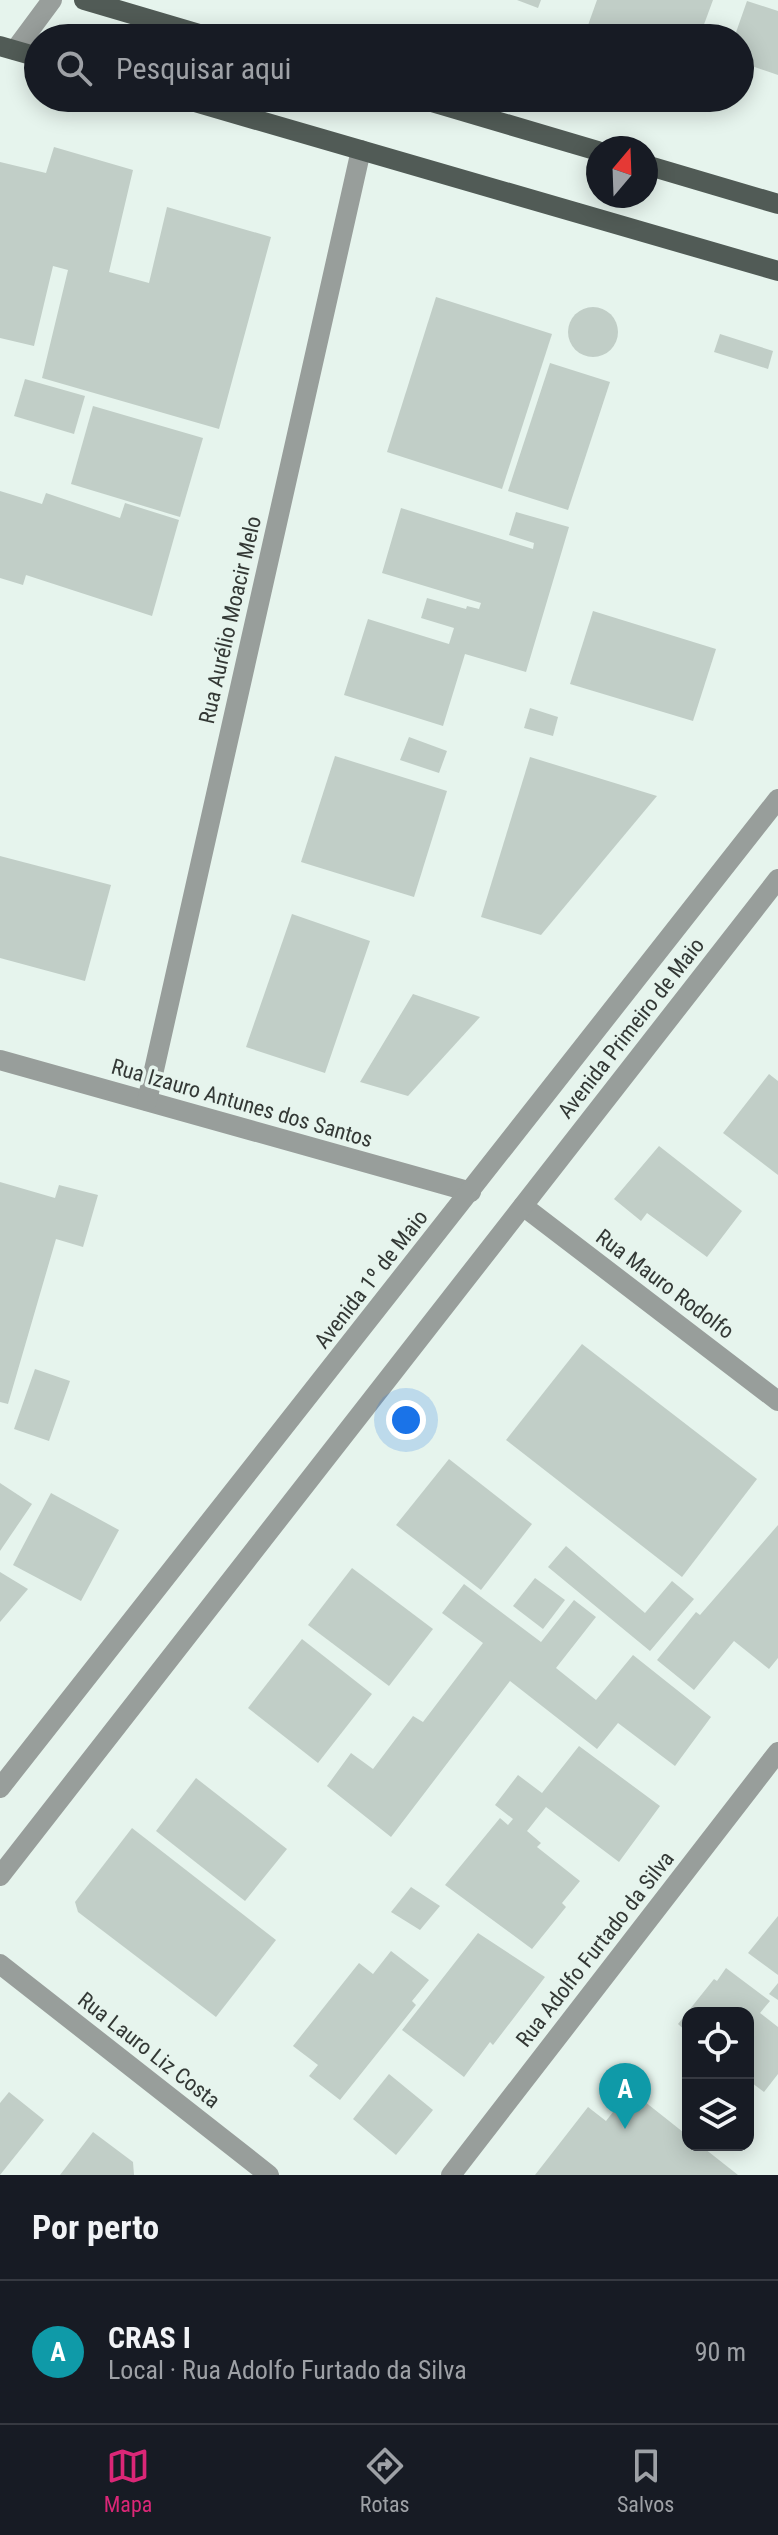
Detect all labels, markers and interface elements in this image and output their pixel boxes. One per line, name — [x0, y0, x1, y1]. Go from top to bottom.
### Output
search box — [24, 24, 754, 112]
icon: search — [52, 46, 96, 90]
text: Pesquisar aqui — [116, 51, 291, 86]
north arrow — [586, 136, 658, 208]
street label: Rua Aurélio Moacir Melo — [194, 514, 266, 726]
street label: Avenida Primeiro de Maio — [553, 933, 709, 1123]
street label: Rua Izauro Antunes dos Santos — [109, 1054, 375, 1152]
street label: Avenida 1º de Maio — [309, 1205, 433, 1353]
street label: Rua Mauro Rodolfo — [591, 1224, 739, 1344]
your location — [386, 1400, 426, 1440]
street label: Rua Adolfo Furtado da Silva — [511, 1846, 679, 2052]
street label: Rua Lauro Liz Costa — [73, 1987, 225, 2113]
map controls — [682, 2007, 754, 2151]
button: locate — [682, 2007, 754, 2079]
pin: A — [599, 2063, 651, 2129]
button: layers — [682, 2079, 754, 2151]
text: Por perto — [32, 2207, 159, 2247]
text: CRAS I — [108, 2320, 191, 2355]
text: A — [50, 2337, 66, 2367]
text: 90 m — [695, 2337, 746, 2367]
text: Local · Rua Adolfo Furtado da Silva — [108, 2355, 467, 2385]
tab: Mapa — [104, 2444, 152, 2517]
tab: Rotas — [360, 2444, 410, 2517]
tab: Salvos — [617, 2444, 674, 2517]

